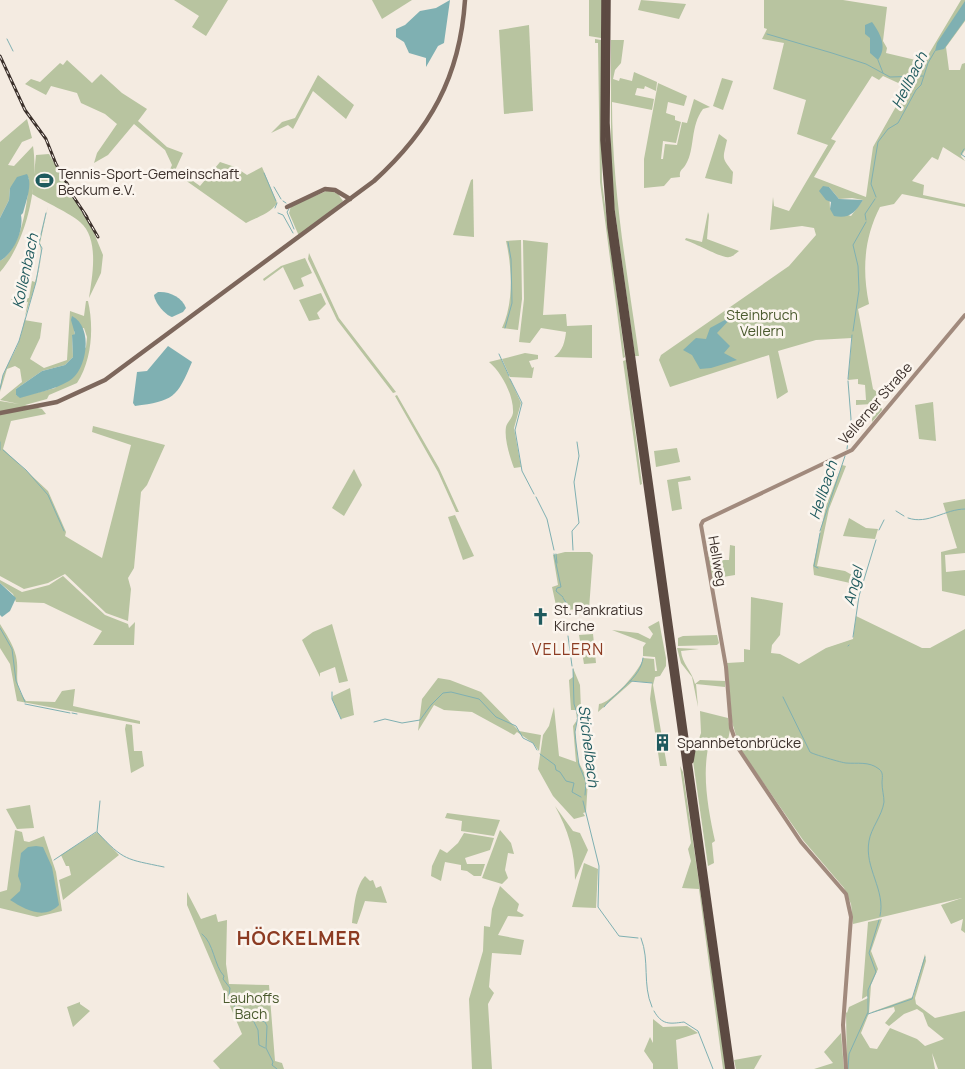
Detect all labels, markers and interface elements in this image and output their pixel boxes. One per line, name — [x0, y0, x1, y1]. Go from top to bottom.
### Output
water label: Hellbach — [886, 47, 933, 112]
place label: Tennis-Sport-Gemeinschaft Beckum e.V. — [58, 164, 240, 199]
sports icon: Tennis-Sport-Gemeinschaft Beckum e.V. — [34, 171, 54, 191]
water label: Kollenbach — [7, 231, 43, 310]
park label: Steinbruch Vellern — [726, 305, 798, 340]
street label: Vellerner Straße — [834, 358, 916, 448]
water label: Hellbach — [804, 457, 843, 522]
street label: Hellweg — [704, 534, 732, 588]
water label: Angel — [838, 562, 869, 608]
place label: St. Pankratius Kirche — [554, 600, 643, 635]
church icon: St. Pankratius Kirche — [530, 607, 550, 627]
district label: VELLERN — [532, 638, 604, 660]
water label: Stichelbach — [574, 704, 605, 789]
building icon: Spannbetonbrücke — [653, 732, 673, 752]
place label: Spannbetonbrücke — [677, 733, 801, 752]
district label: HÖCKELMER — [237, 925, 361, 951]
park label: Lauhoffs Bach — [223, 988, 279, 1023]

